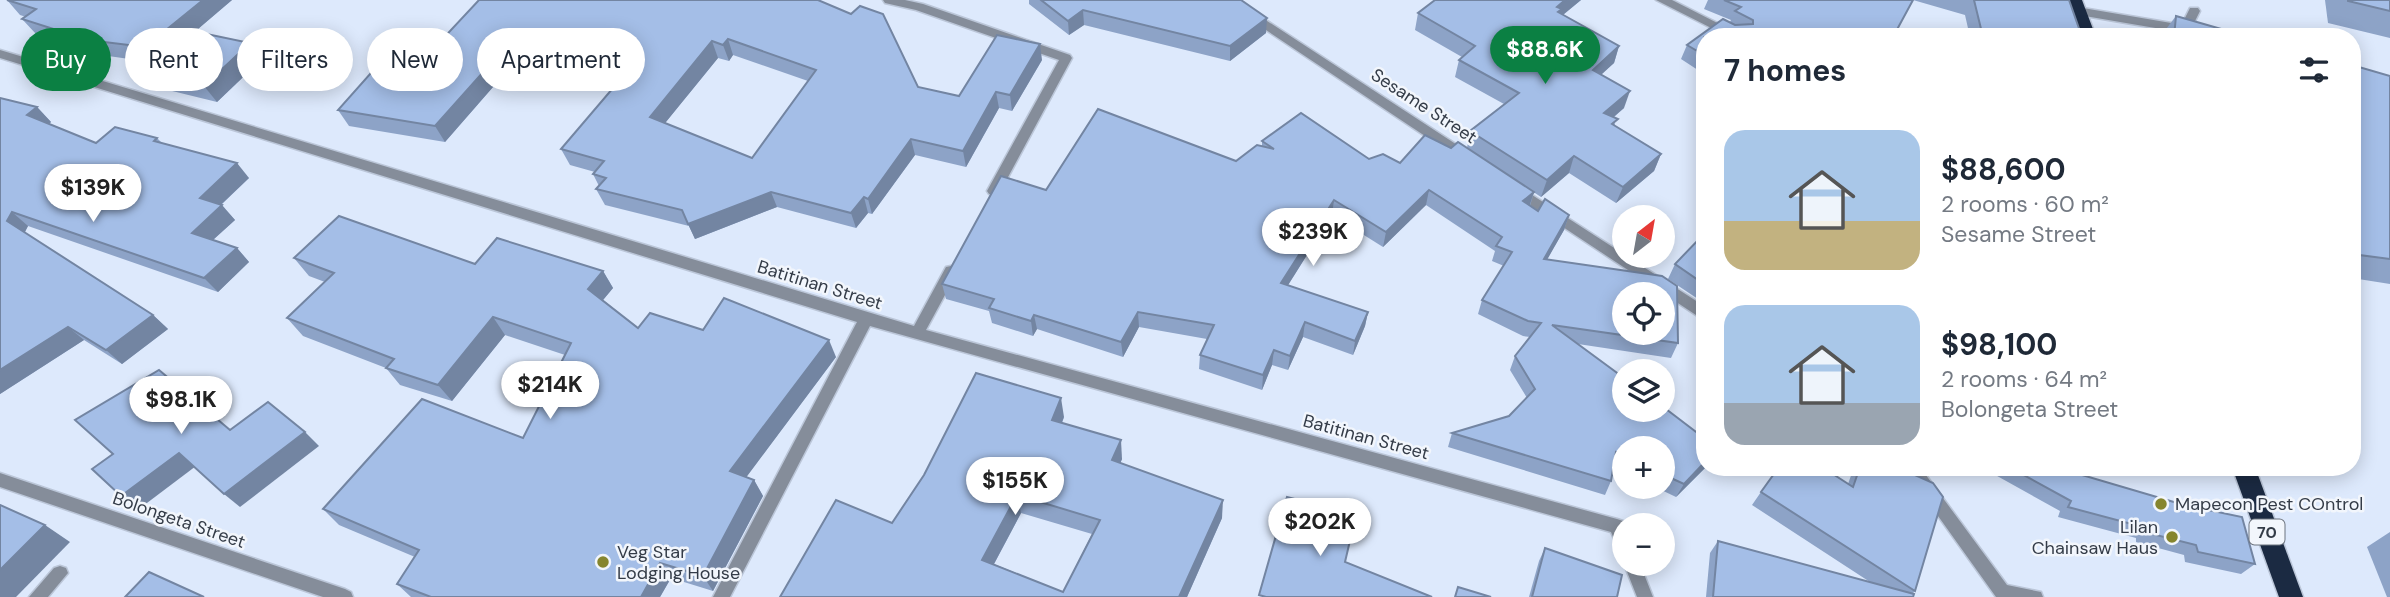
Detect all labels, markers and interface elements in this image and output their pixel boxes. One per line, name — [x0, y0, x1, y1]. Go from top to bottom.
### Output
pin: $88.6K — [1488, 27, 1602, 86]
chip: Buy — [21, 28, 111, 91]
chip: Rent — [125, 28, 223, 91]
chip: Filters — [237, 28, 353, 91]
chip: New — [367, 28, 463, 91]
chip: Apartment — [477, 28, 645, 91]
text: $88.6K — [1506, 34, 1584, 64]
text: 7 homes — [1724, 51, 1846, 90]
icon: filters — [2295, 51, 2333, 89]
street label: Sesame Street — [1366, 63, 1482, 149]
text: $88,600 — [1941, 150, 2066, 189]
icon: home — [1780, 158, 1864, 242]
pin: $139K — [44, 164, 142, 224]
text: $139K — [60, 172, 126, 202]
text: 2 rooms · 60 m² — [1941, 189, 2109, 219]
north arrow — [1612, 205, 1675, 268]
map controls — [1612, 205, 1675, 576]
pin: $239K — [1264, 208, 1362, 268]
text: $239K — [1278, 216, 1348, 246]
text: Sesame Street — [1941, 219, 2096, 249]
street label: Batitinan Street — [755, 255, 885, 315]
button: locate — [1612, 282, 1675, 345]
text: $98,100 — [1941, 325, 2058, 364]
icon: home — [1780, 333, 1864, 417]
button: layers — [1612, 359, 1675, 422]
pin: $214K — [501, 362, 599, 421]
text: 2 rooms · 64 m² — [1941, 364, 2107, 394]
text: $214K — [517, 369, 583, 399]
pin: $98.1K — [124, 376, 238, 436]
text: $98.1K — [145, 384, 217, 414]
text: Bolongeta Street — [1941, 394, 2118, 424]
street label: Batitinan Street — [1300, 409, 1432, 465]
button: + — [1612, 436, 1675, 499]
pin: $155K — [966, 458, 1064, 517]
text: $155K — [982, 465, 1048, 495]
street label: Bolongeta Street — [109, 486, 249, 554]
place label: Mapecon Pest COntrol — [2175, 492, 2363, 516]
marker: Mapecon Pest COntrol — [2153, 496, 2169, 512]
pin: $202K — [1271, 498, 1369, 558]
text: $202K — [1284, 506, 1356, 536]
button: − — [1612, 513, 1675, 576]
place label: Lilan Chainsaw Haus — [2032, 515, 2158, 560]
road number: 70 — [2250, 520, 2284, 544]
marker: Lilan Chainsaw Haus — [2164, 529, 2180, 545]
place label: Veg Star Lodging House — [617, 540, 740, 585]
marker: Veg Star Lodging House — [595, 554, 611, 570]

